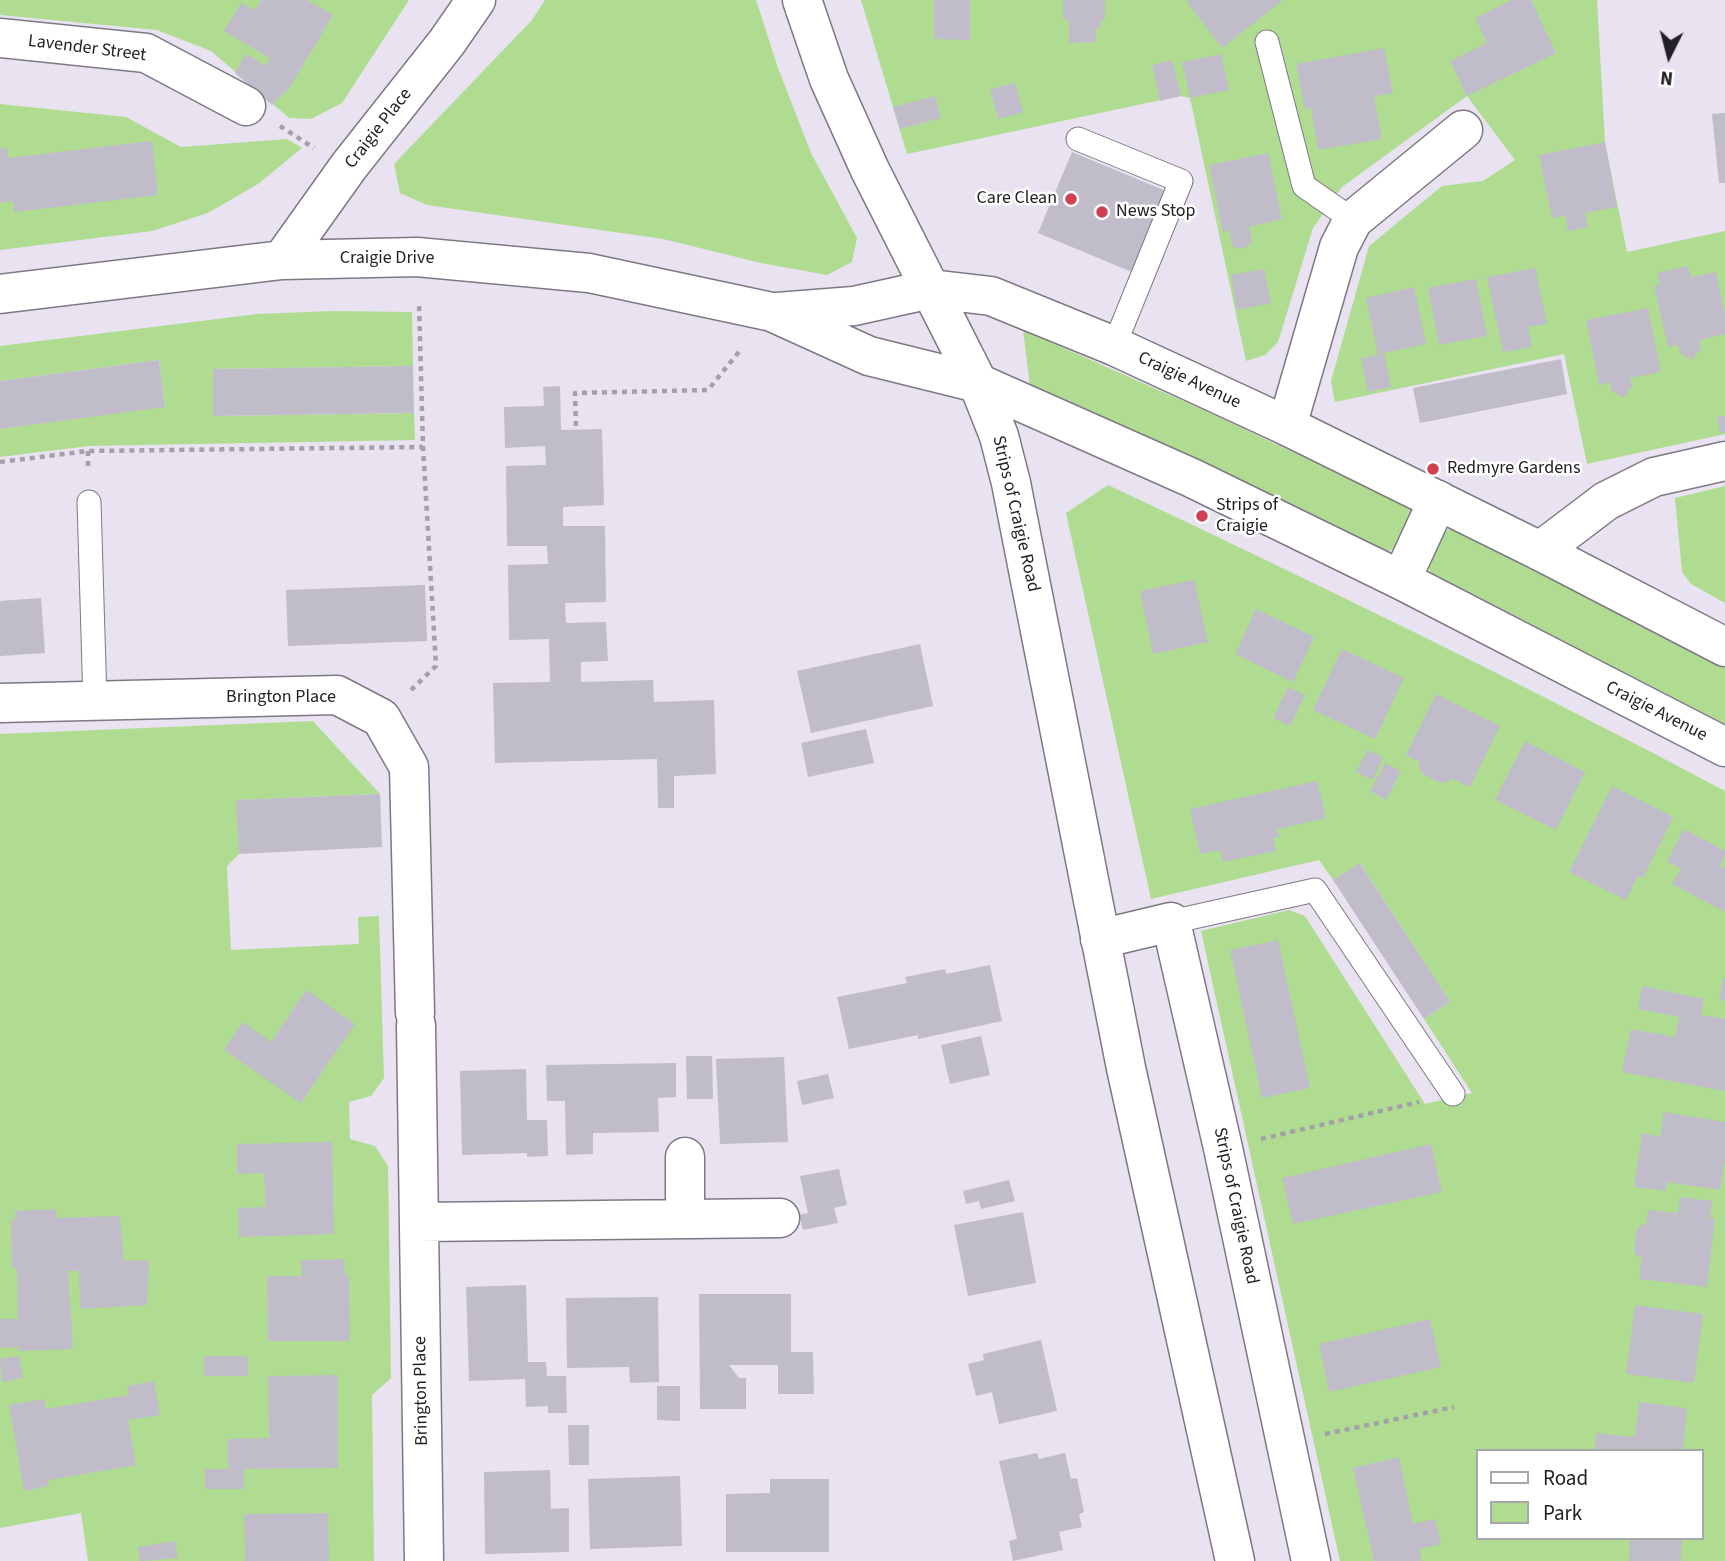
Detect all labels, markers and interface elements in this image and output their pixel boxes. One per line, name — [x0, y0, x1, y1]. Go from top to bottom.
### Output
north arrow — [1634, 21, 1704, 91]
street label: Lavender Street — [27, 31, 147, 67]
text: N — [1659, 63, 1674, 91]
street label: Craigie Place — [341, 84, 417, 174]
place label: Care Clean — [977, 188, 1057, 210]
marker: Care Clean — [1063, 191, 1079, 207]
place label: News Stop — [1116, 201, 1196, 223]
marker: News Stop — [1094, 204, 1110, 220]
street label: Craigie Drive — [340, 248, 434, 270]
street label: Craigie Avenue — [1134, 348, 1244, 414]
street label: Strips of Craigie Road — [986, 434, 1044, 594]
place label: Redmyre Gardens — [1447, 458, 1580, 480]
marker: Redmyre Gardens — [1425, 461, 1441, 477]
place label: Strips of Craigie — [1216, 495, 1278, 538]
marker: Strips of Craigie — [1194, 508, 1210, 524]
street label: Craigie Avenue — [1602, 677, 1710, 747]
street label: Brington Place — [226, 687, 336, 709]
street label: Strips of Craigie Road — [1208, 1126, 1262, 1286]
street label: Brington Place — [410, 1336, 434, 1446]
legend — [1476, 1449, 1704, 1540]
text: Road — [1543, 1463, 1588, 1493]
text: Park — [1543, 1498, 1582, 1528]

